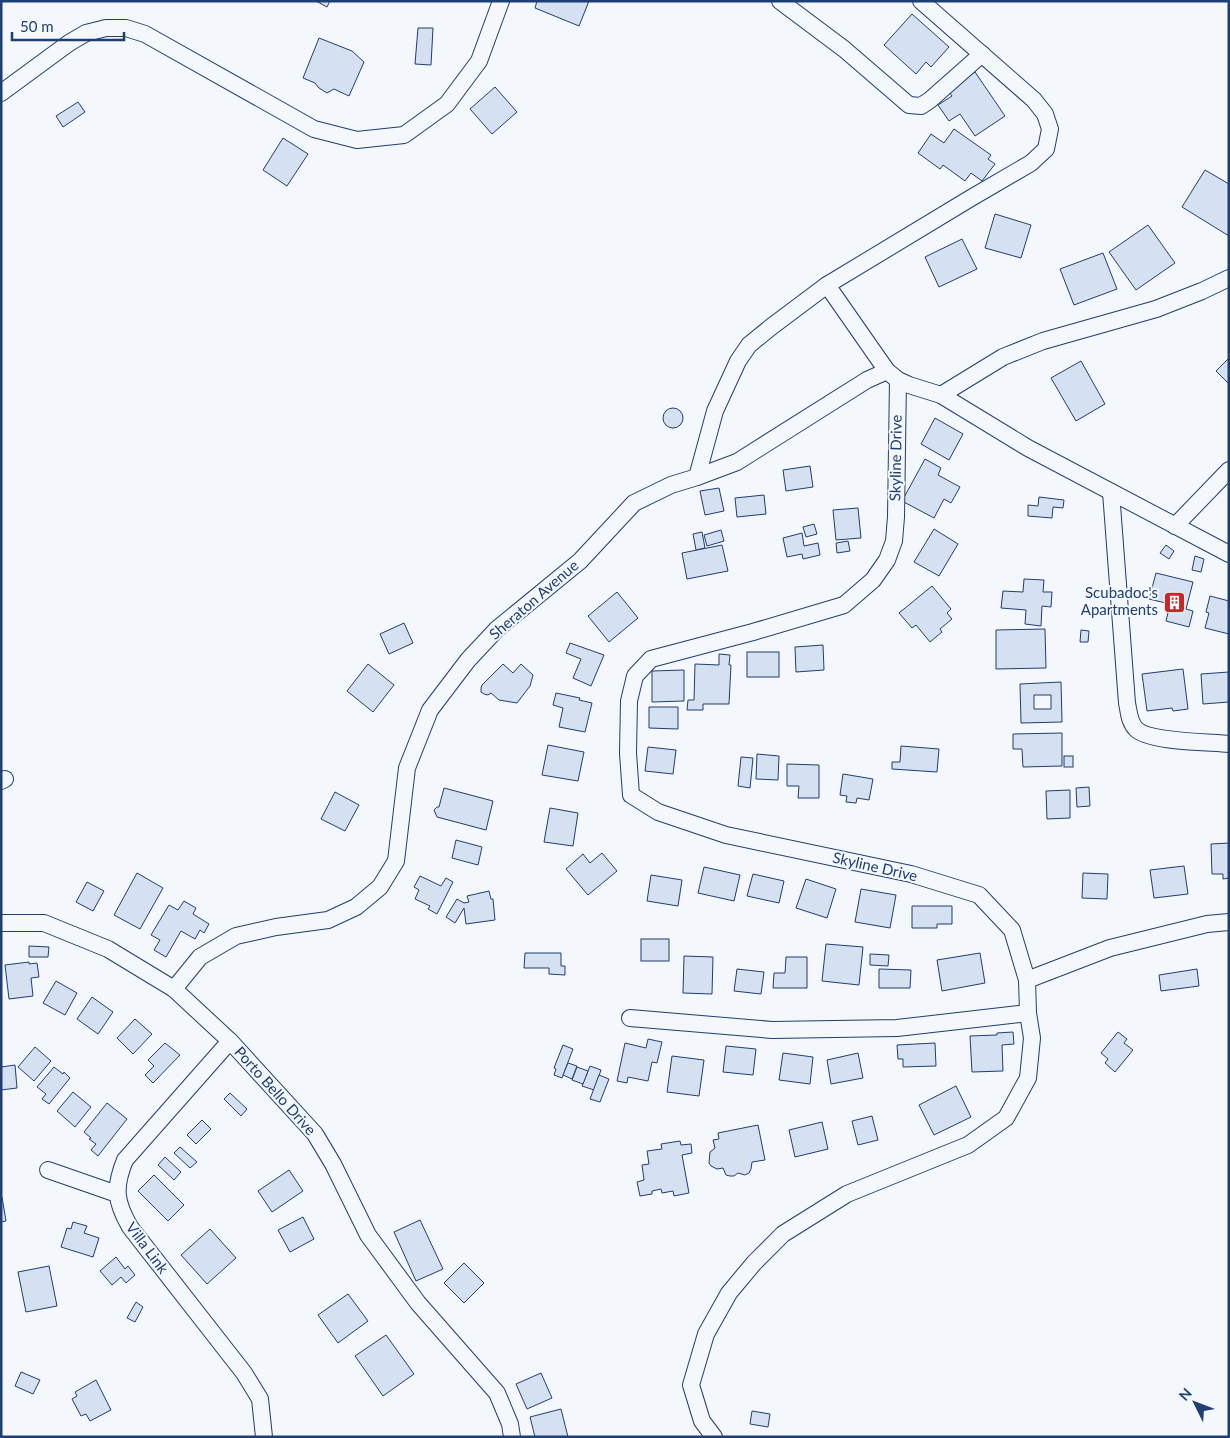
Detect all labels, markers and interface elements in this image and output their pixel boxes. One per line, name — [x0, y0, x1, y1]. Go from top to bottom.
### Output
scale bar — [12, 10, 125, 42]
text: 50 m — [20, 17, 54, 35]
street label: Skyline Drive — [885, 415, 905, 501]
street label: Sheraton Avenue — [485, 556, 582, 643]
place label: Scubadoc's Apartments — [1081, 583, 1158, 618]
building icon: Scubadoc's Apartments — [1162, 590, 1186, 614]
street label: Skyline Drive — [831, 848, 919, 885]
street label: Porto Bello Drive — [231, 1042, 320, 1138]
street label: Villa Link — [123, 1218, 173, 1277]
north arrow — [1170, 1378, 1220, 1428]
text: N — [1175, 1384, 1195, 1404]

